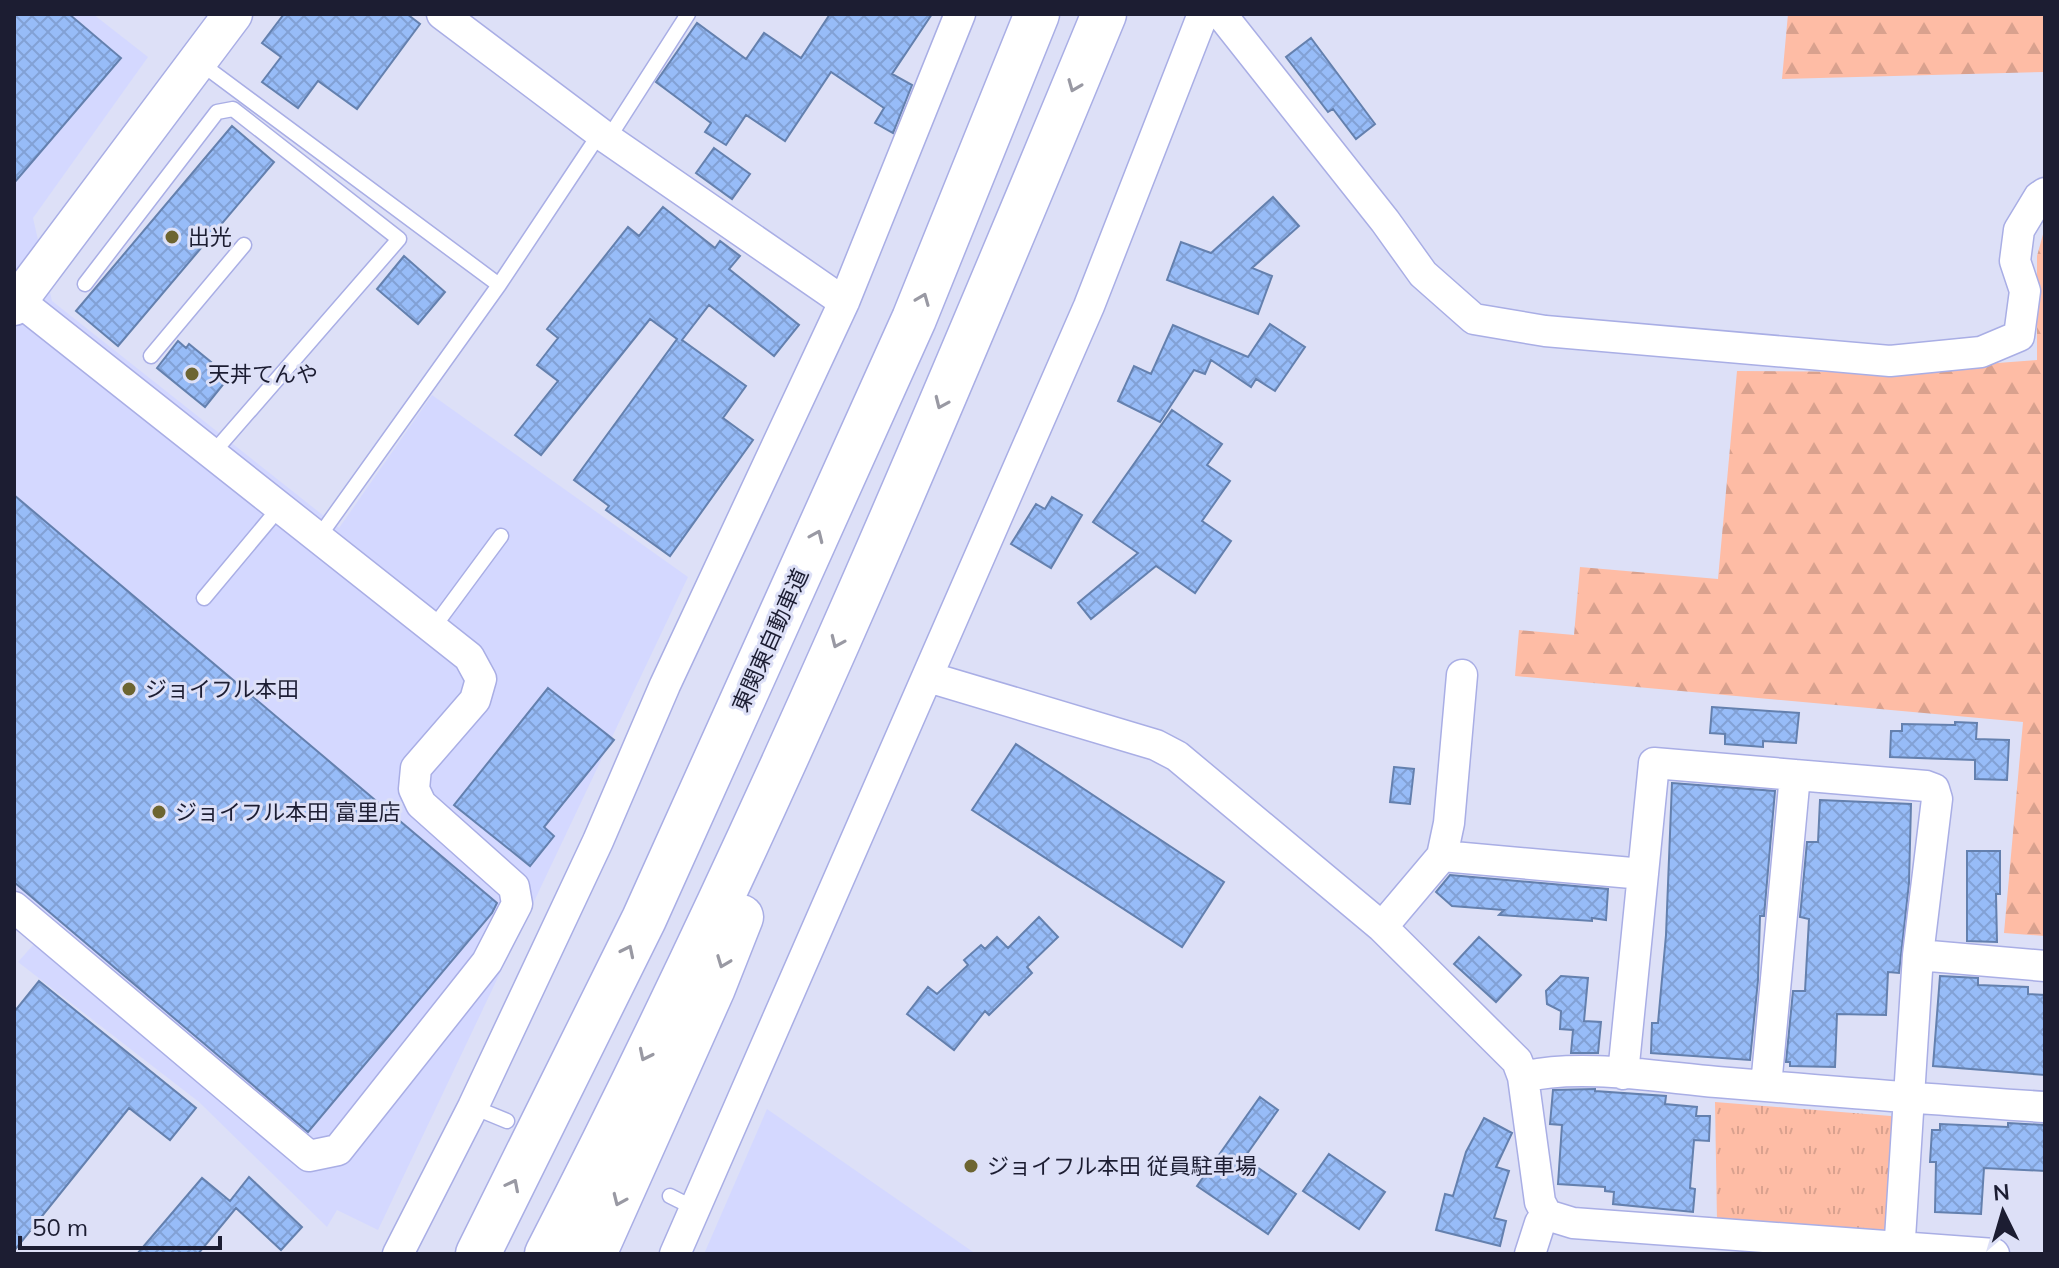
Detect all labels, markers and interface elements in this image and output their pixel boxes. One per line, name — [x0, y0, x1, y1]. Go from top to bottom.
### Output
one-way arrow — [1067, 78, 1084, 92]
place label: 出光 — [188, 223, 232, 251]
marker: 出光 — [163, 228, 181, 246]
one-way arrow — [913, 293, 929, 307]
place label: 天丼てんや — [208, 360, 318, 388]
marker: 天丼てんや — [183, 365, 201, 383]
one-way arrow — [935, 395, 951, 410]
one-way arrow — [807, 530, 823, 544]
street label: 東関東自動車道 — [726, 564, 814, 716]
one-way arrow — [831, 634, 847, 648]
place label: ジョイフル本田 — [145, 675, 299, 703]
marker: ジョイフル本田 — [120, 680, 138, 698]
place label: ジョイフル本田 富里店 — [175, 798, 401, 826]
marker: ジョイフル本田 富里店 — [150, 803, 168, 821]
one-way arrow — [618, 945, 634, 960]
one-way arrow — [717, 954, 733, 968]
one-way arrow — [639, 1047, 655, 1061]
place label: ジョイフル本田 従員駐車場 — [987, 1152, 1257, 1180]
marker: ジョイフル本田 従員駐車場 — [962, 1157, 980, 1175]
north arrow — [1963, 1172, 2043, 1252]
text: N — [1992, 1177, 2011, 1207]
one-way arrow — [503, 1178, 519, 1193]
one-way arrow — [612, 1191, 628, 1206]
scale bar — [20, 1200, 220, 1250]
text: 50 m — [32, 1212, 88, 1242]

